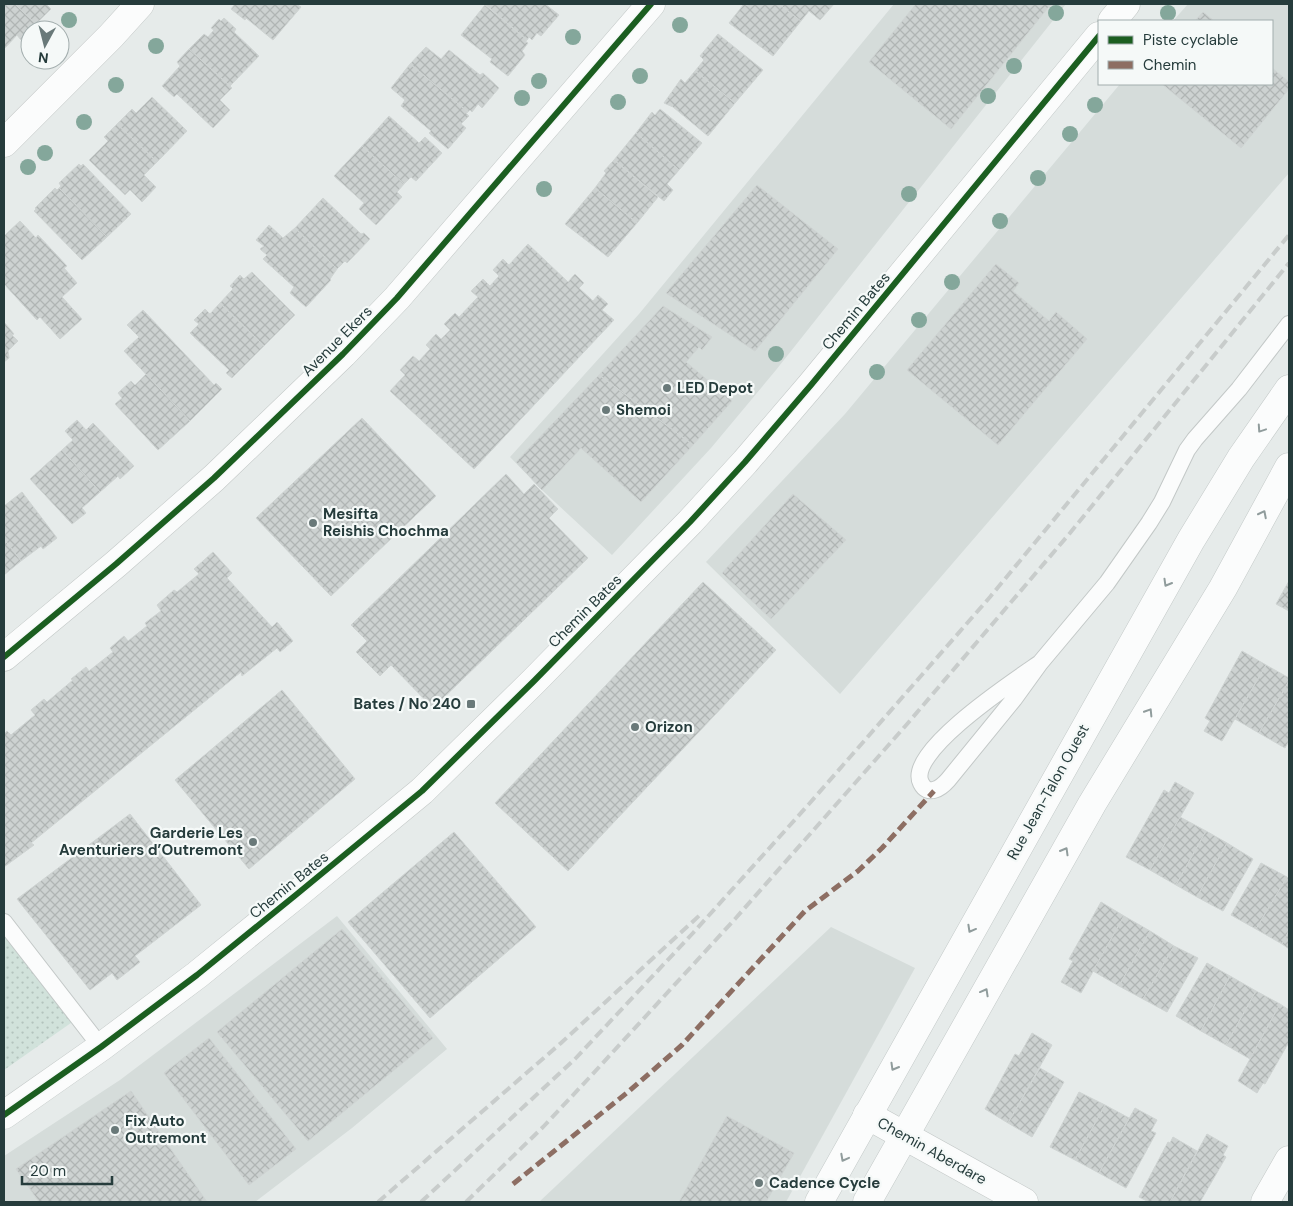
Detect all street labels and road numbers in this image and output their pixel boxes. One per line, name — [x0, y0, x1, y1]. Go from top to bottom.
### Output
street label: Chemin Bates — [817, 268, 895, 354]
street label: Avenue Ekers — [297, 301, 377, 381]
street label: Chemin Bates — [544, 570, 626, 652]
street label: Rue Jean-Talon Ouest — [1002, 720, 1094, 863]
street label: Chemin Bates — [245, 847, 333, 923]
street label: Chemin Aberdare — [874, 1113, 990, 1189]

